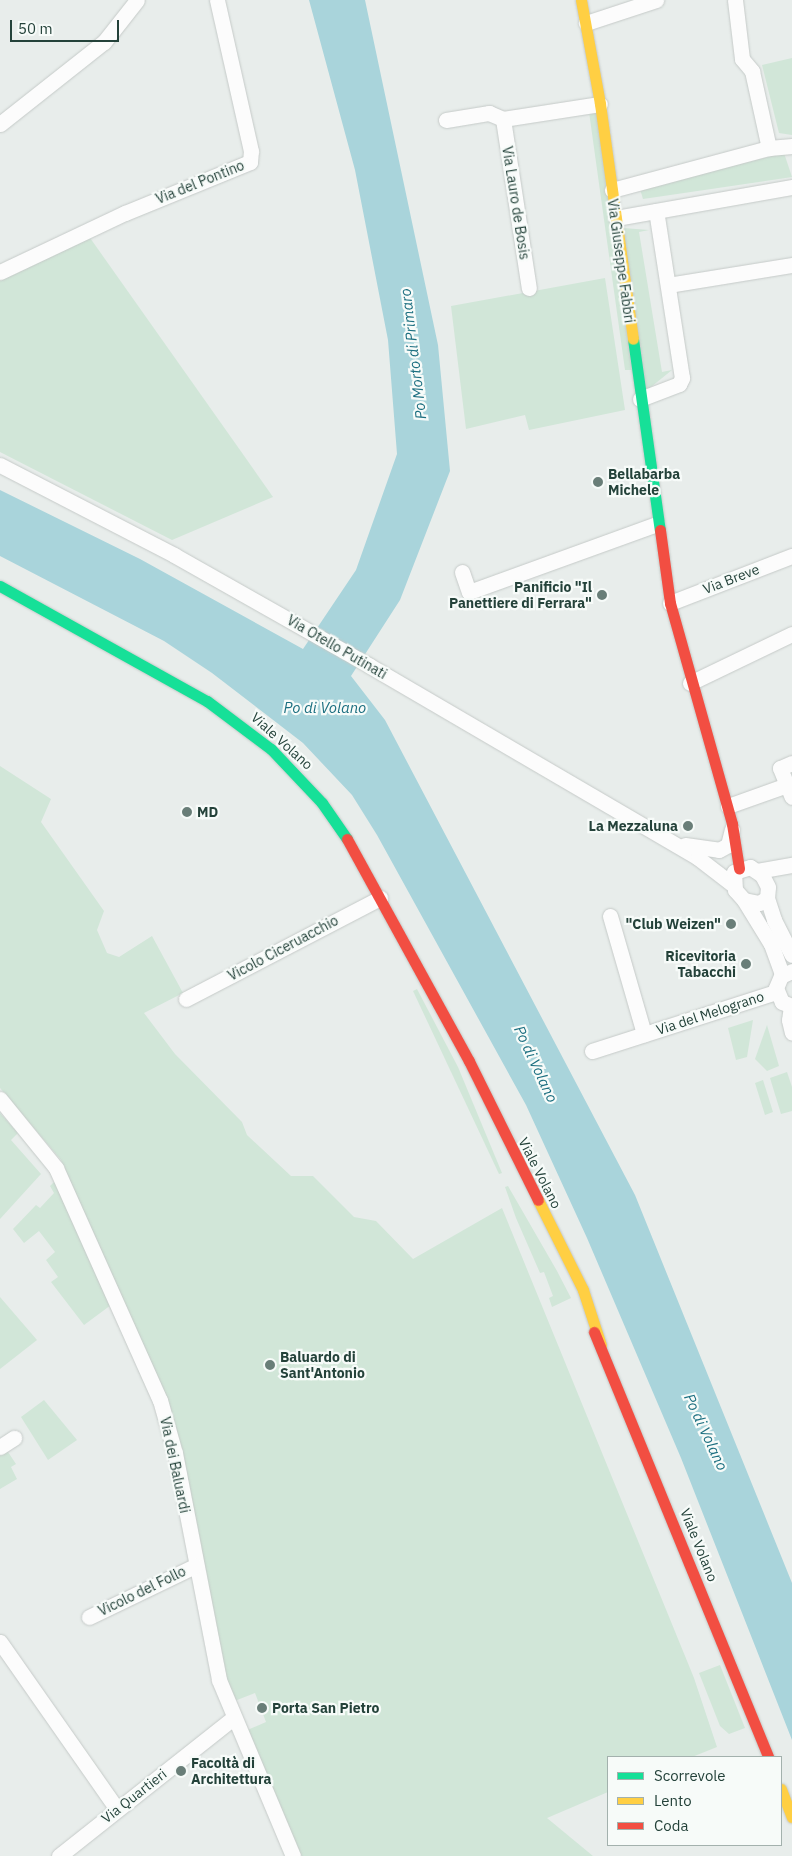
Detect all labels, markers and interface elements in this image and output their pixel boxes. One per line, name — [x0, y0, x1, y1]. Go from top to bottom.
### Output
scale bar — [12, 10, 121, 42]
text: 50 m — [18, 19, 53, 38]
street label: Via Lauro de Bosis — [499, 145, 533, 261]
street label: Via del Pontino — [153, 157, 247, 207]
street label: Via Giuseppe Fabbri — [604, 198, 638, 324]
water label: Po Morto di Primaro — [396, 287, 430, 421]
place label: Bellabarba Michele — [608, 466, 680, 498]
marker: Bellabarba Michele — [592, 476, 604, 488]
street label: Via Breve — [700, 561, 762, 597]
place label: Panificio "Il Panettiere di Ferrara" — [449, 579, 592, 612]
marker: Panificio "Il Panettiere di Ferrara" — [596, 589, 608, 601]
street label: Via Otello Putinati — [284, 612, 390, 682]
water label: Po di Volano — [284, 699, 366, 717]
street label: Viale Volano — [248, 709, 316, 773]
place label: MD — [197, 804, 218, 820]
marker: MD — [181, 806, 193, 818]
place label: La Mezzaluna — [589, 818, 678, 834]
marker: La Mezzaluna — [682, 820, 694, 832]
street label: Vicolo Ciceruacchio — [225, 912, 341, 984]
place label: "Club Weizen" — [626, 916, 721, 932]
marker: "Club Weizen" — [725, 918, 737, 930]
place label: Ricevitoria Tabacchi — [665, 948, 736, 980]
marker: Ricevitoria Tabacchi — [740, 958, 752, 970]
street label: Via del Melograno — [654, 988, 766, 1038]
water label: Po di Volano — [510, 1023, 562, 1105]
street label: Viale Volano — [515, 1135, 565, 1211]
place label: Baluardo di Sant'Antonio — [280, 1349, 365, 1381]
marker: Baluardo di Sant'Antonio — [264, 1359, 276, 1371]
water label: Po di Volano — [680, 1391, 732, 1473]
street label: Via dei Baluardi — [157, 1415, 193, 1515]
street label: Viale Volano — [677, 1506, 721, 1584]
street label: Vicolo del Follo — [95, 1563, 189, 1619]
place label: Porta San Pietro — [272, 1700, 379, 1716]
marker: Porta San Pietro — [256, 1702, 268, 1714]
place label: Facoltà di Architettura — [191, 1755, 271, 1788]
legend — [607, 1756, 782, 1846]
street label: Via Quartieri — [98, 1765, 170, 1827]
marker: Facoltà di Architettura — [175, 1765, 187, 1777]
text: Scorrevole — [654, 1766, 726, 1785]
text: Lento — [654, 1791, 692, 1810]
text: Coda — [654, 1816, 688, 1835]

